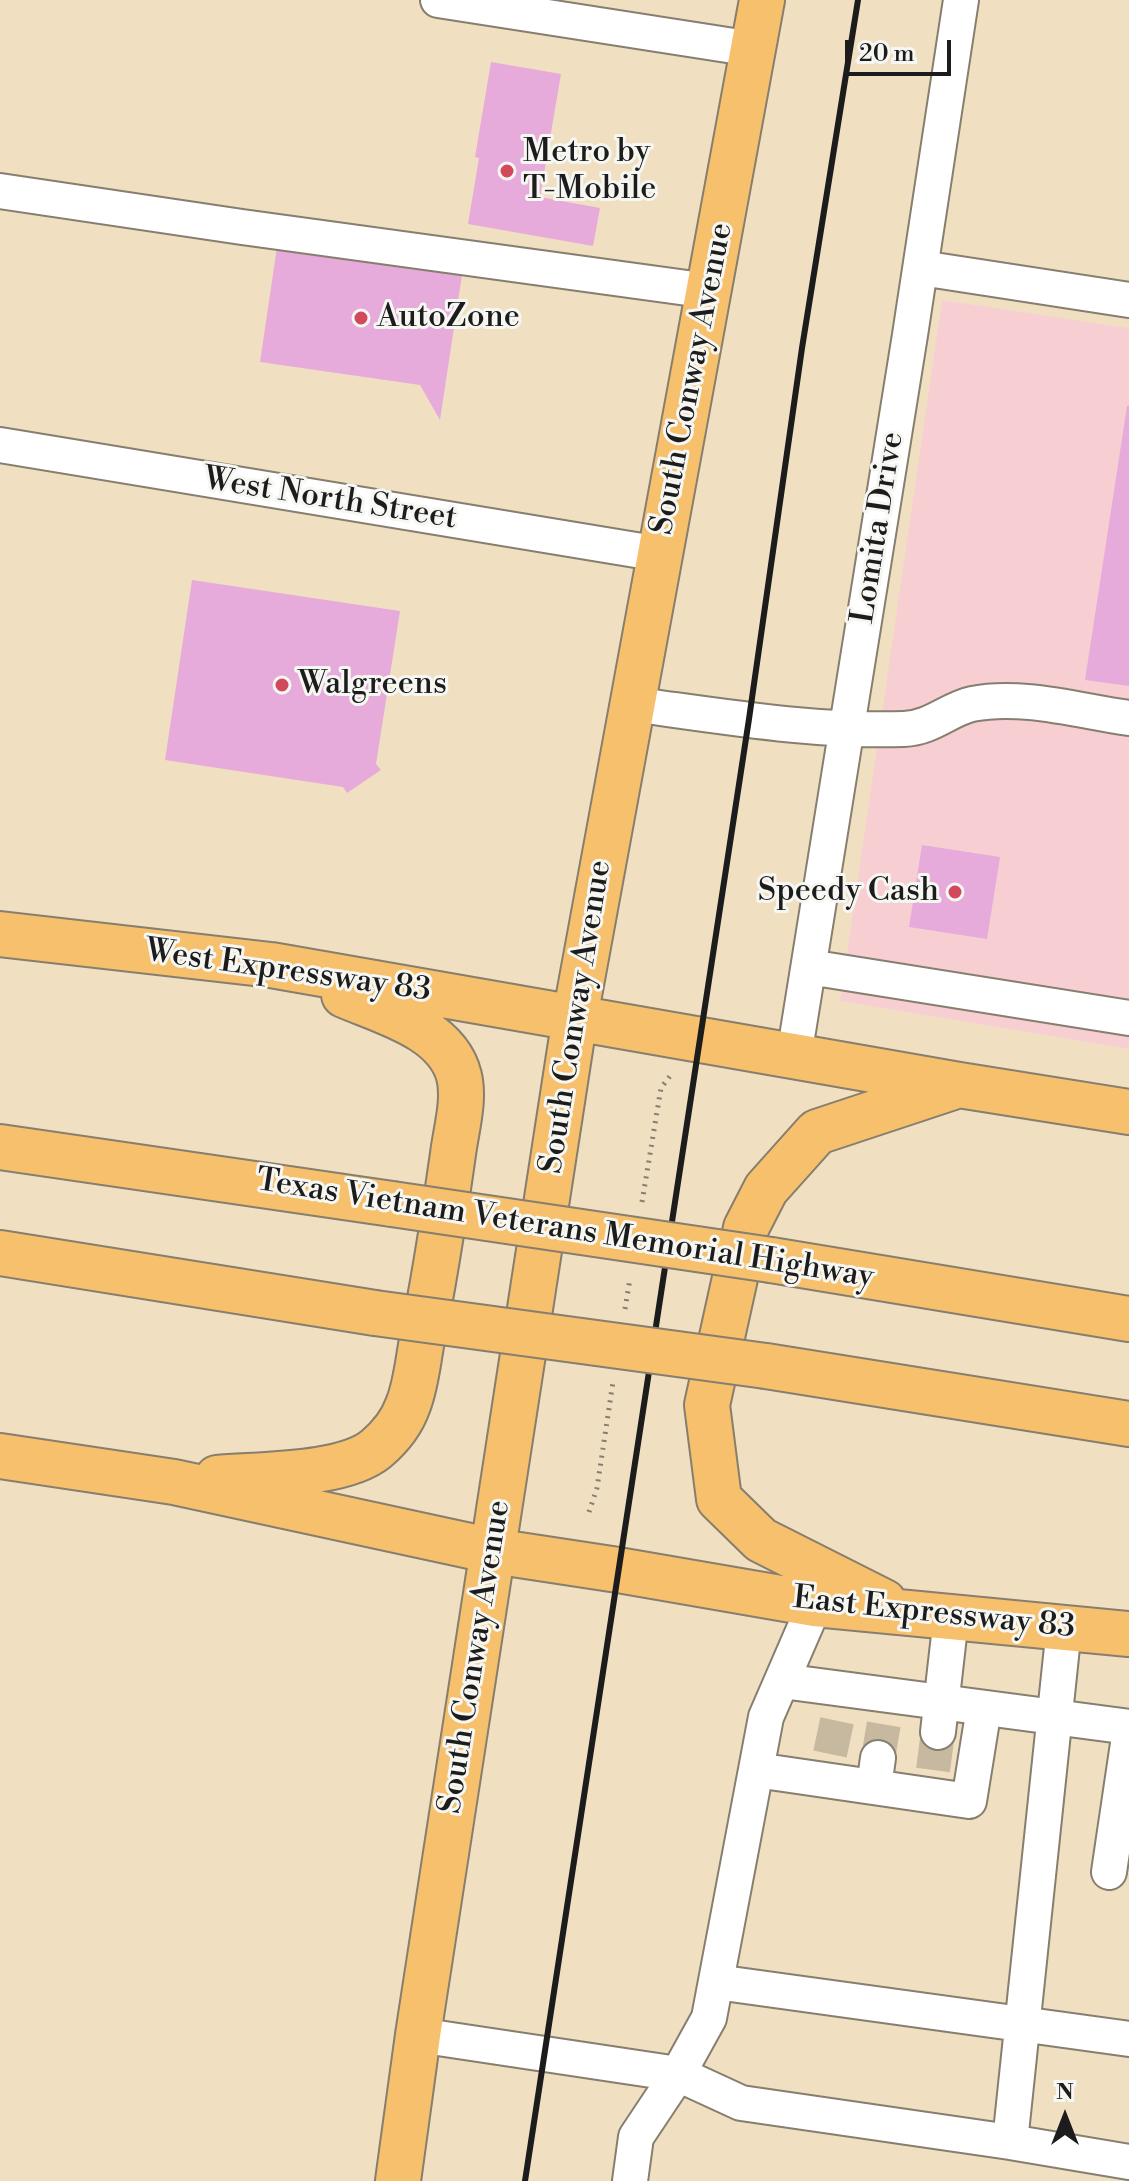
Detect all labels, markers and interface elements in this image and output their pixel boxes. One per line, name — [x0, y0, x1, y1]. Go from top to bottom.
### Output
scale bar — [849, 24, 955, 74]
text: 20 m — [859, 39, 915, 69]
place label: Metro by T-Mobile — [523, 134, 656, 209]
marker: Metro by T-Mobile — [498, 162, 516, 180]
street label: South Conway Avenue — [644, 220, 742, 538]
place label: AutoZone — [377, 299, 520, 337]
marker: AutoZone — [352, 309, 370, 327]
street label: Lomita Drive — [845, 429, 913, 627]
street label: West North Street — [201, 461, 459, 539]
place label: Walgreens — [298, 666, 447, 704]
marker: Walgreens — [273, 676, 291, 694]
street label: South Conway Avenue — [533, 858, 621, 1176]
place label: Speedy Cash — [758, 873, 939, 911]
marker: Speedy Cash — [946, 883, 964, 901]
street label: West Expressway 83 — [143, 933, 433, 1011]
street label: Texas Vietnam Veterans Memorial Highway — [254, 1162, 876, 1298]
street label: South Conway Avenue — [432, 1498, 520, 1816]
street label: East Expressway 83 — [791, 1580, 1077, 1648]
north arrow — [1025, 2077, 1105, 2157]
text: N — [1056, 2079, 1074, 2106]

